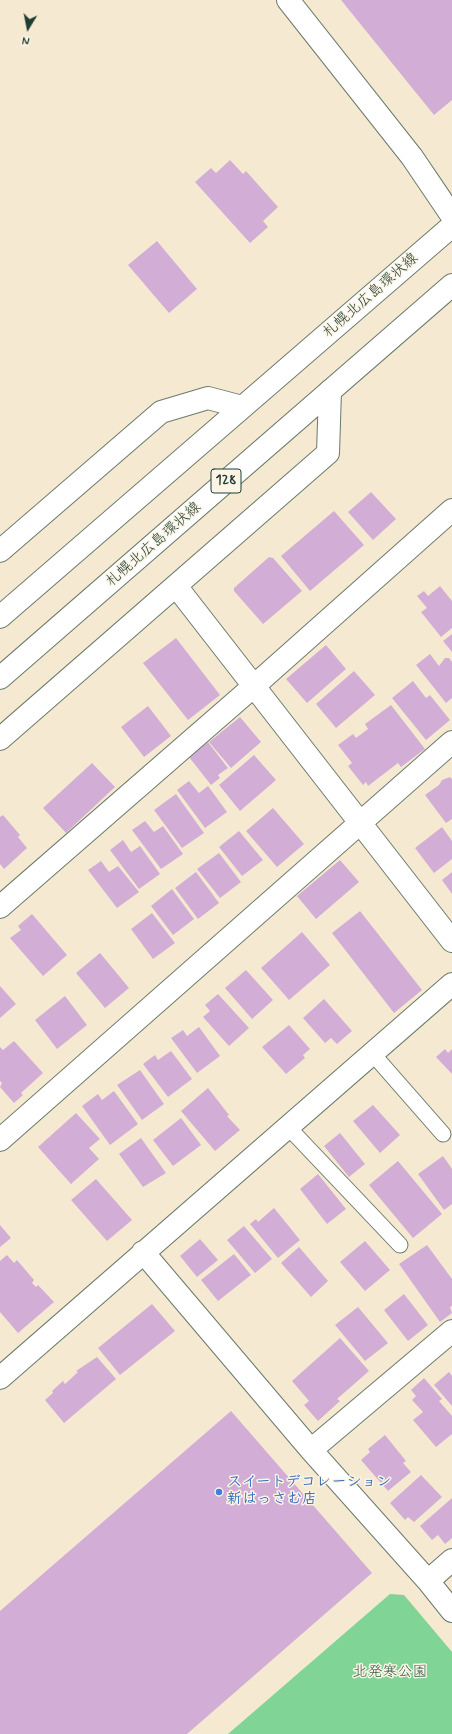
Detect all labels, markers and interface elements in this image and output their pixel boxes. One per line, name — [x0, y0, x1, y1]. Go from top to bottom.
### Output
north arrow — [8, 8, 48, 48]
text: N — [21, 32, 31, 47]
street label: 札幌北広島環状線 — [320, 250, 422, 342]
road number: 128 — [211, 469, 241, 493]
street label: 札幌北広島環状線 — [103, 499, 205, 591]
place label: スイートデコレーション 新はっさむ店 — [227, 1474, 391, 1509]
marker: スイートデコレーション 新はっさむ店 — [214, 1487, 224, 1497]
park label: 北発寒公園 — [353, 1664, 427, 1682]

